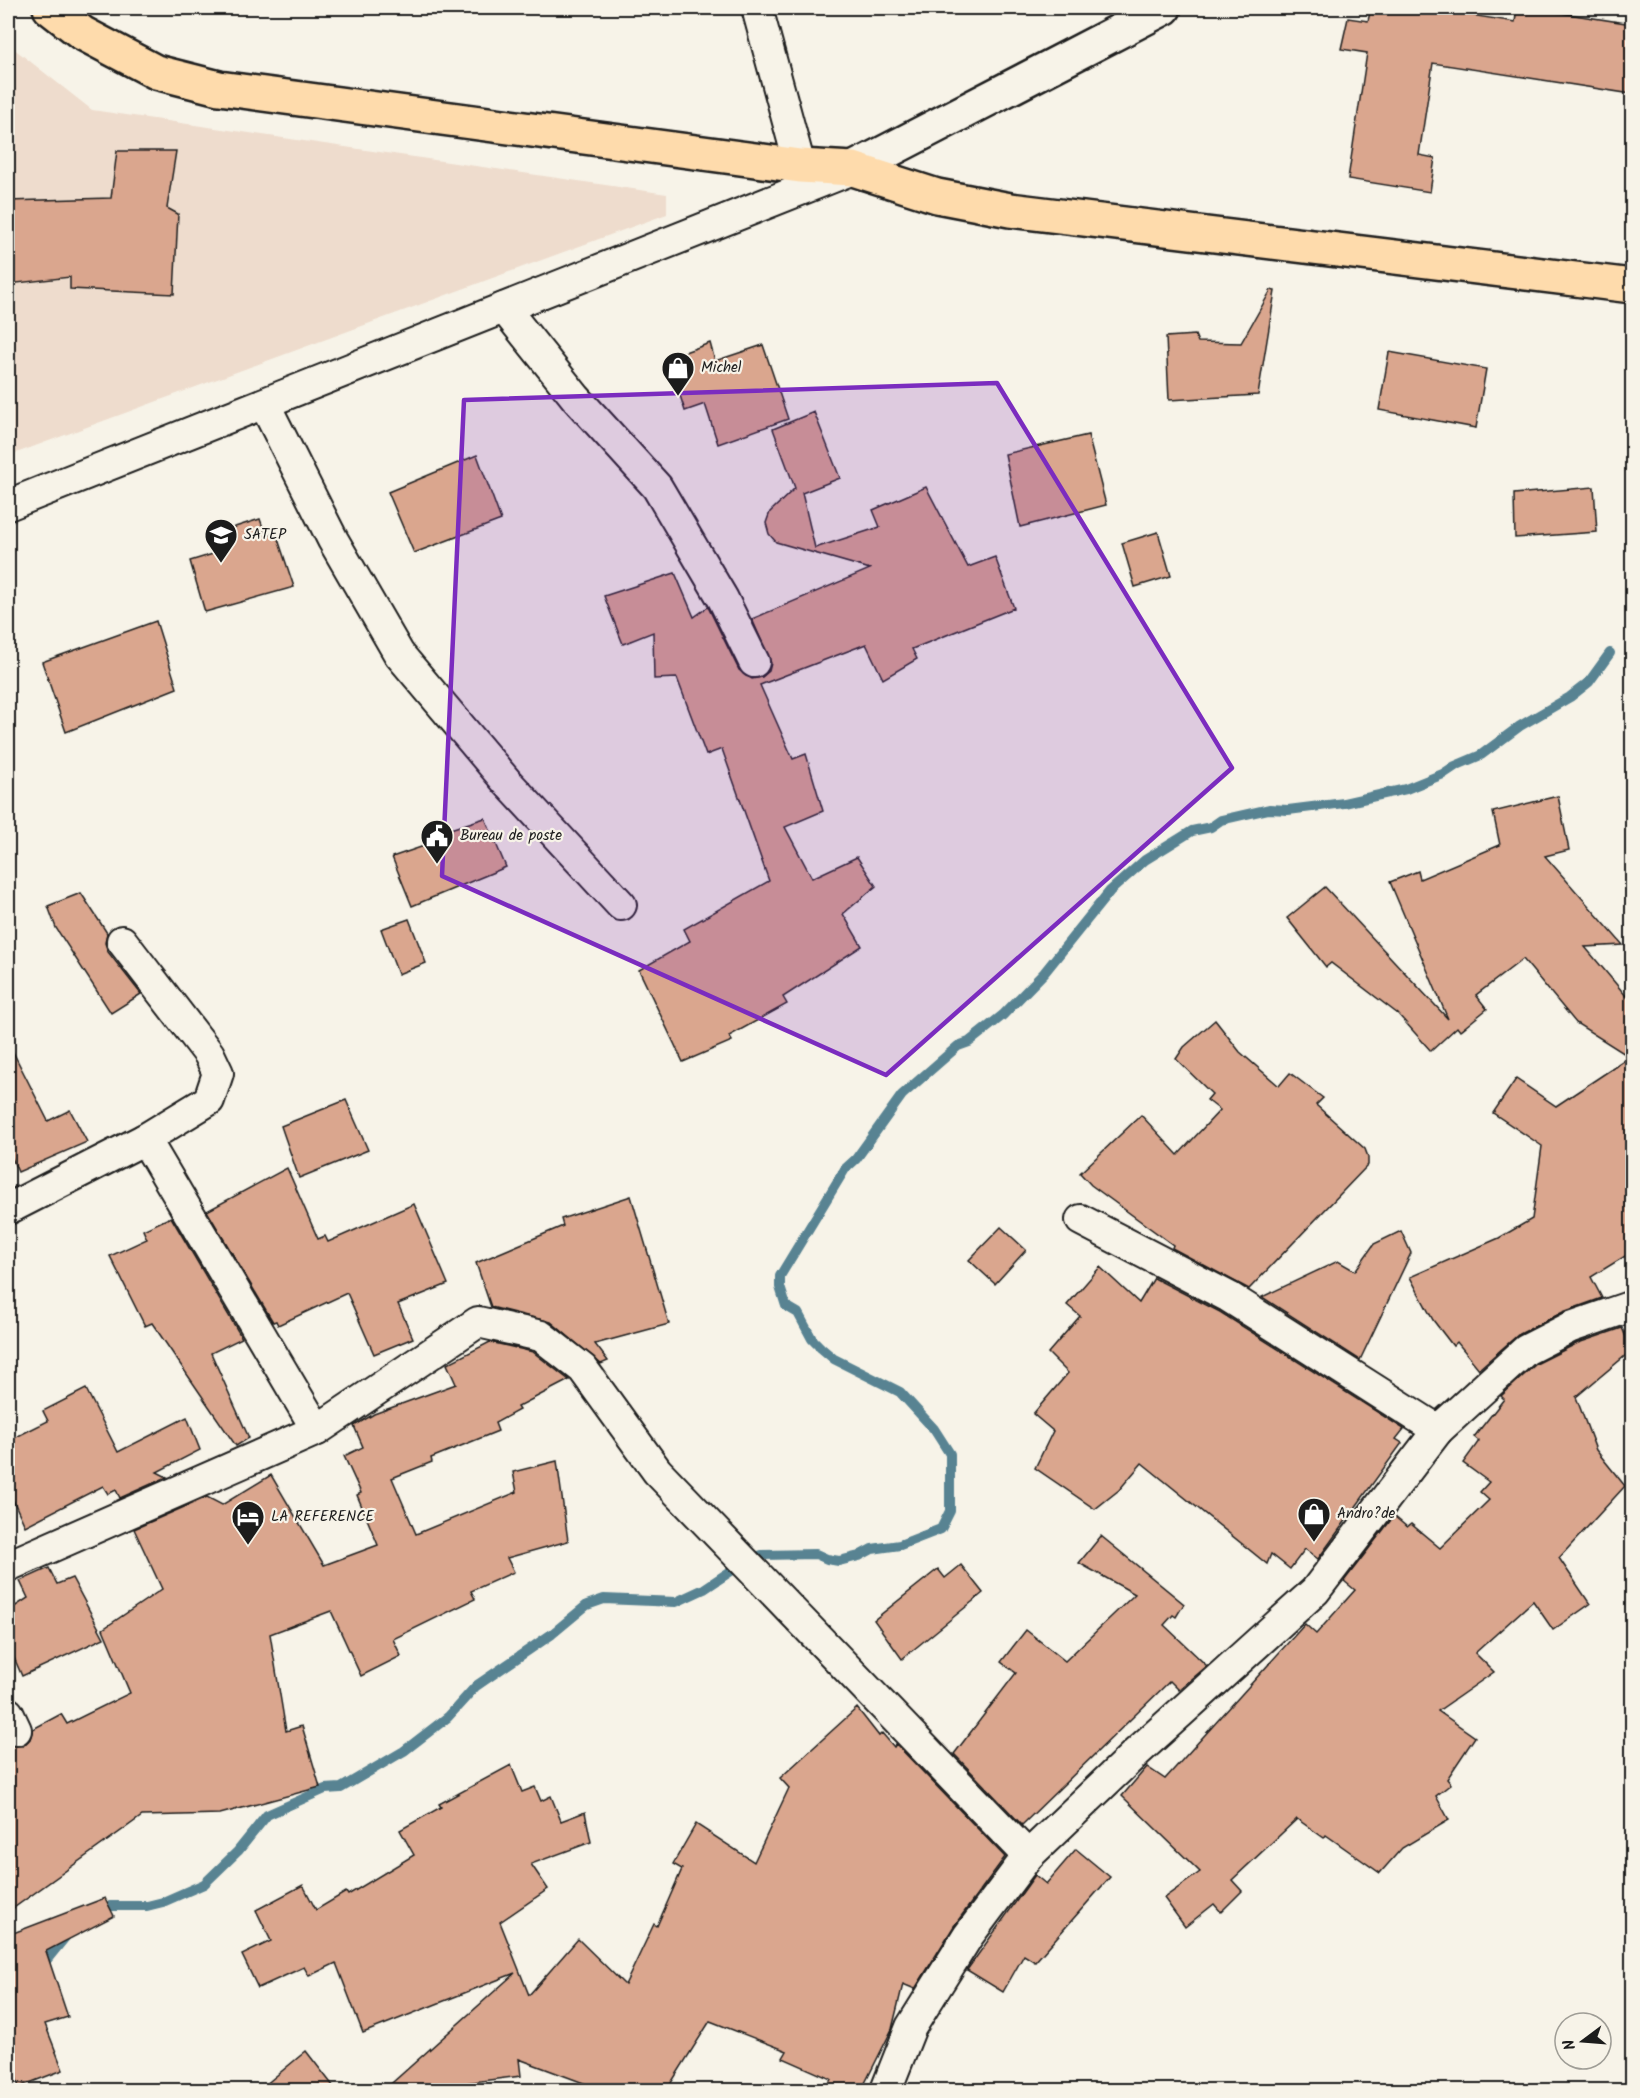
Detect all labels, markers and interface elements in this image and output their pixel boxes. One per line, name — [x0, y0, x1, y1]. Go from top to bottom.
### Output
shop icon: Michel — [660, 350, 696, 397]
place label: Michel — [701, 356, 742, 380]
school or university icon: SATEP — [203, 517, 239, 564]
place label: SATEP — [244, 523, 287, 547]
public building icon: Bureau de poste — [419, 818, 455, 865]
place label: Bureau de poste — [460, 824, 562, 848]
shop icon: Andro?de — [1296, 1496, 1332, 1543]
hotel icon: LA REFERENCE — [230, 1499, 266, 1546]
place label: Andro?de — [1337, 1502, 1396, 1526]
place label: LA REFERENCE — [271, 1505, 375, 1529]
north arrow — [1553, 2011, 1613, 2071]
text: N — [1557, 2036, 1583, 2053]

